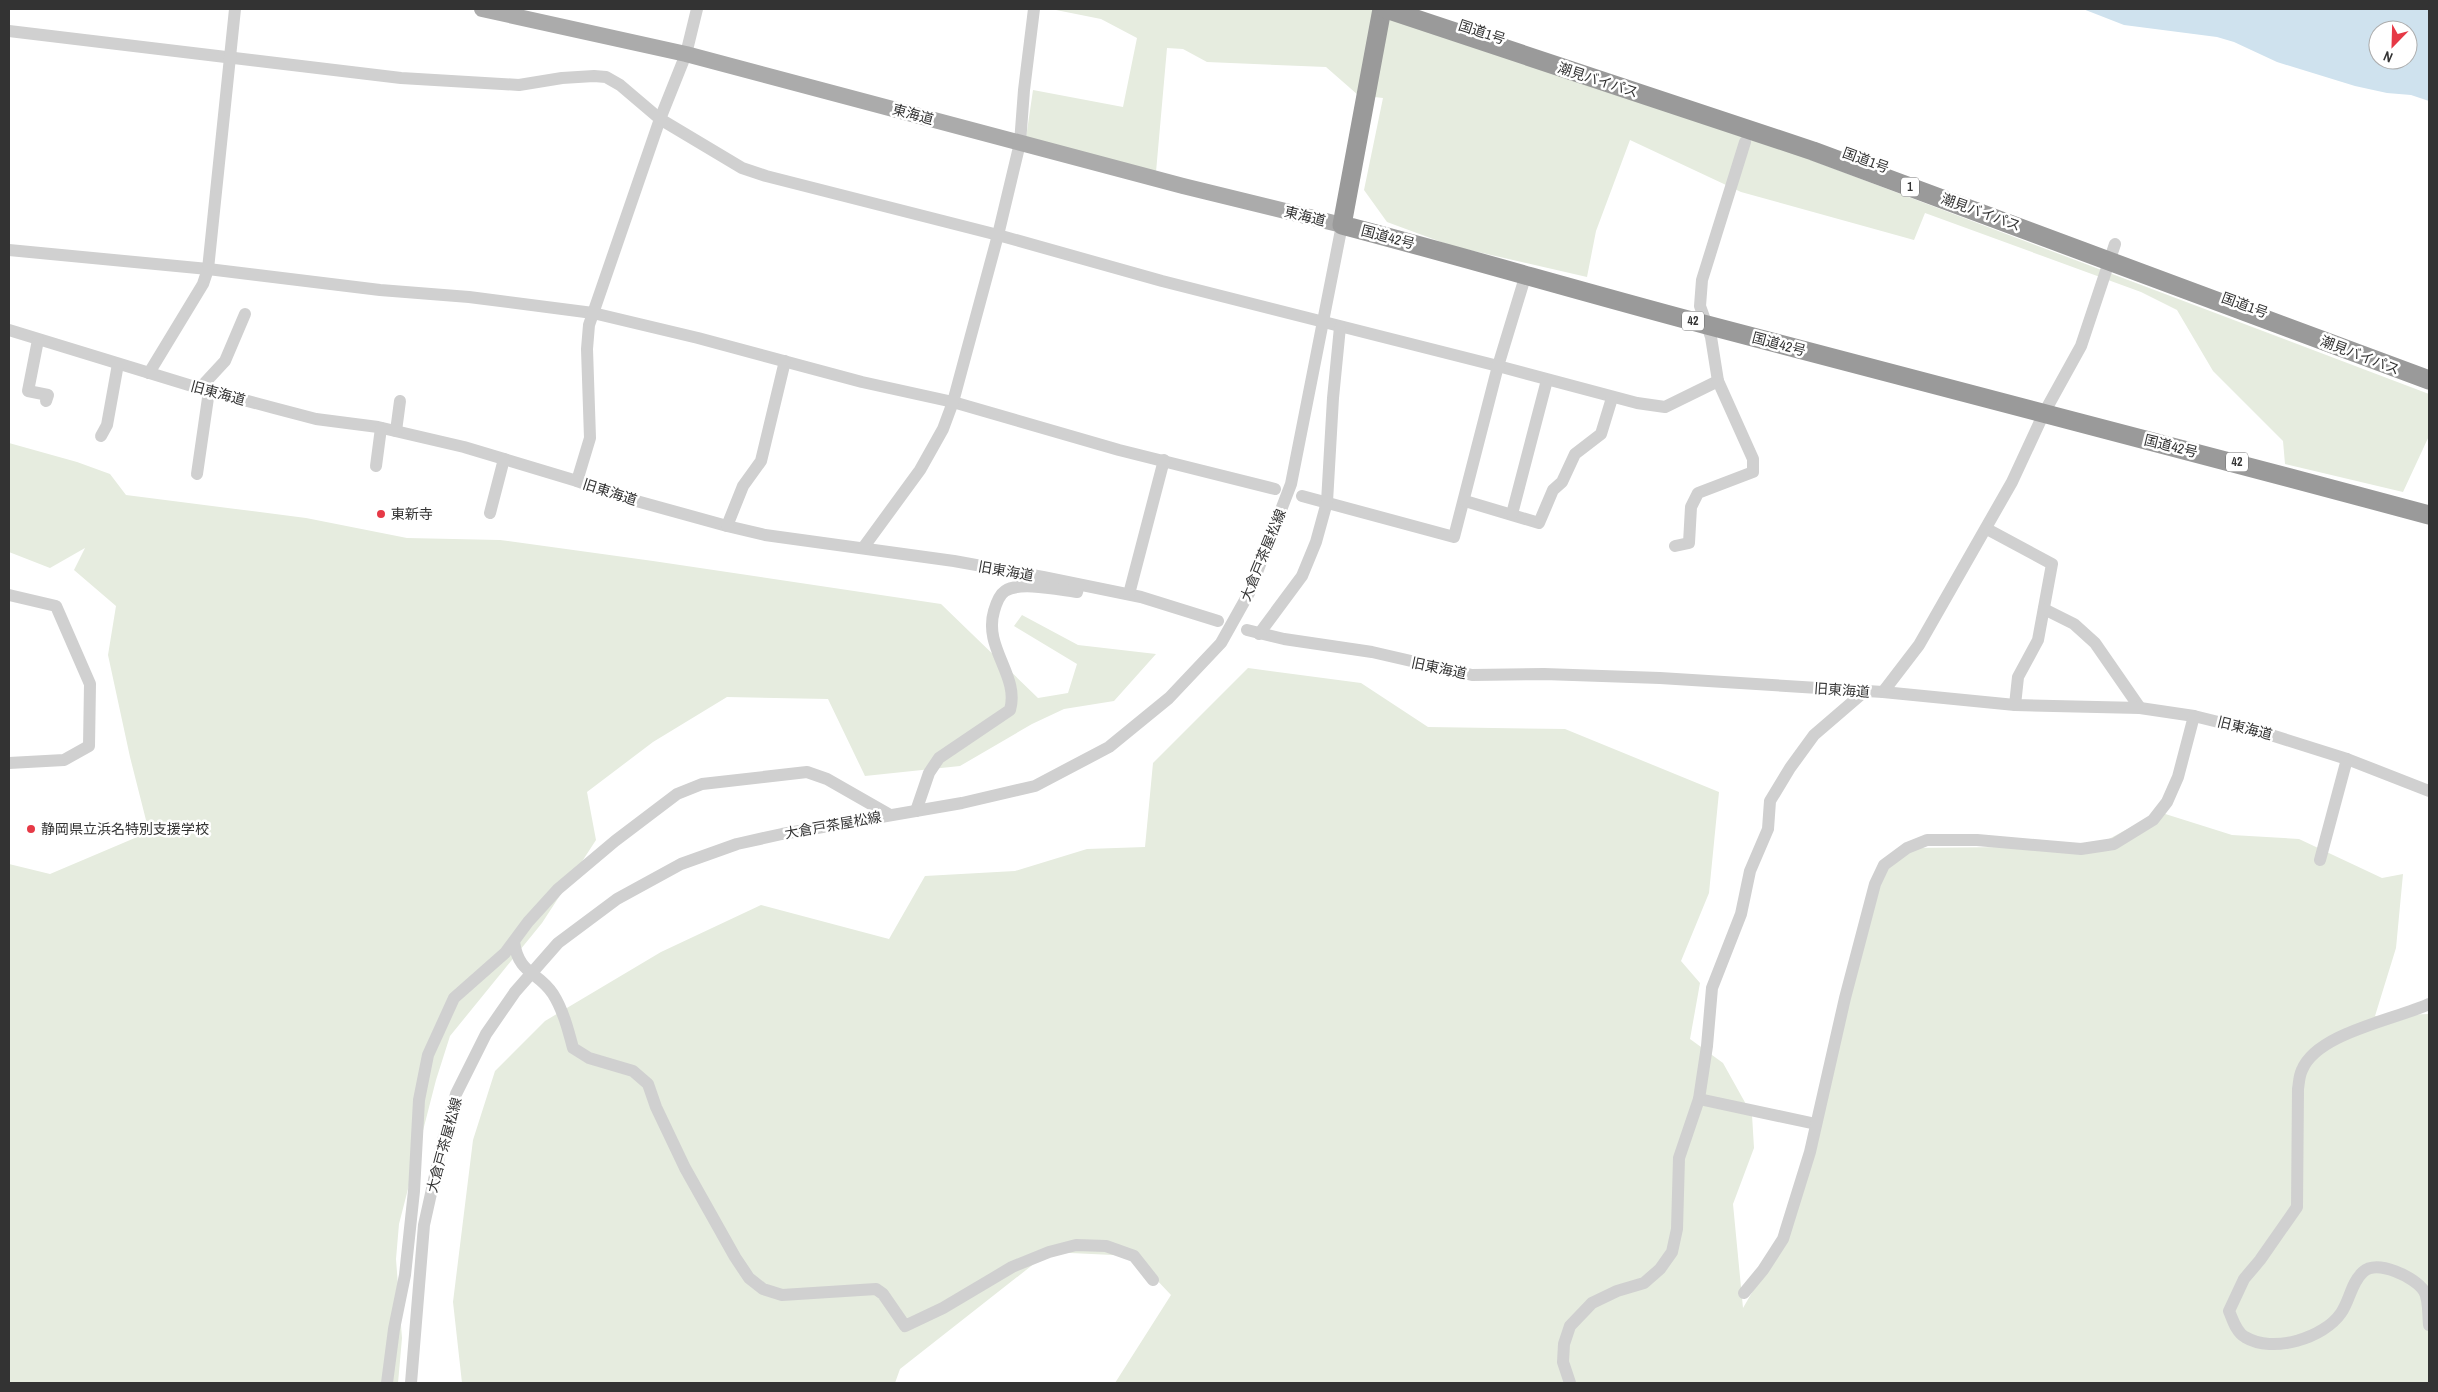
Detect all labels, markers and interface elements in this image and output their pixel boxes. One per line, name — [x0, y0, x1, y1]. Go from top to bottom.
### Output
street label: 国道1号 — [1456, 16, 1508, 48]
north arrow — [2368, 20, 2418, 70]
text: N — [2381, 47, 2395, 67]
street label: 潮見バイパス — [1555, 59, 1641, 101]
street label: 東海道 — [890, 100, 936, 128]
street label: 国道1号 — [1840, 143, 1892, 177]
road number: 1 — [1901, 178, 1919, 196]
street label: 潮見バイパス — [1939, 189, 2023, 235]
street label: 東海道 — [1282, 202, 1328, 230]
street label: 国道42号 — [1359, 221, 1417, 253]
street label: 国道1号 — [2219, 288, 2271, 322]
road number: 42 — [1682, 312, 1704, 331]
street label: 国道42号 — [1750, 328, 1808, 360]
street label: 潮見バイパス — [2318, 332, 2402, 378]
street label: 旧東海道 — [189, 377, 247, 409]
street label: 国道42号 — [2142, 431, 2200, 461]
road number: 42 — [2226, 452, 2248, 472]
street label: 旧東海道 — [581, 475, 639, 509]
place label: 東新寺 — [391, 505, 433, 523]
street label: 大倉戸茶屋松線 — [1236, 506, 1290, 604]
marker: 東新寺 — [375, 508, 387, 520]
street label: 旧東海道 — [977, 557, 1035, 585]
street label: 旧東海道 — [1410, 653, 1468, 683]
street label: 旧東海道 — [1813, 679, 1871, 701]
street label: 旧東海道 — [2216, 712, 2274, 744]
street label: 大倉戸茶屋松線 — [783, 808, 883, 842]
place label: 静岡県立浜名特別支援学校 — [41, 820, 209, 838]
marker: 静岡県立浜名特別支援学校 — [25, 823, 37, 835]
street label: 大倉戸茶屋松線 — [423, 1095, 465, 1195]

